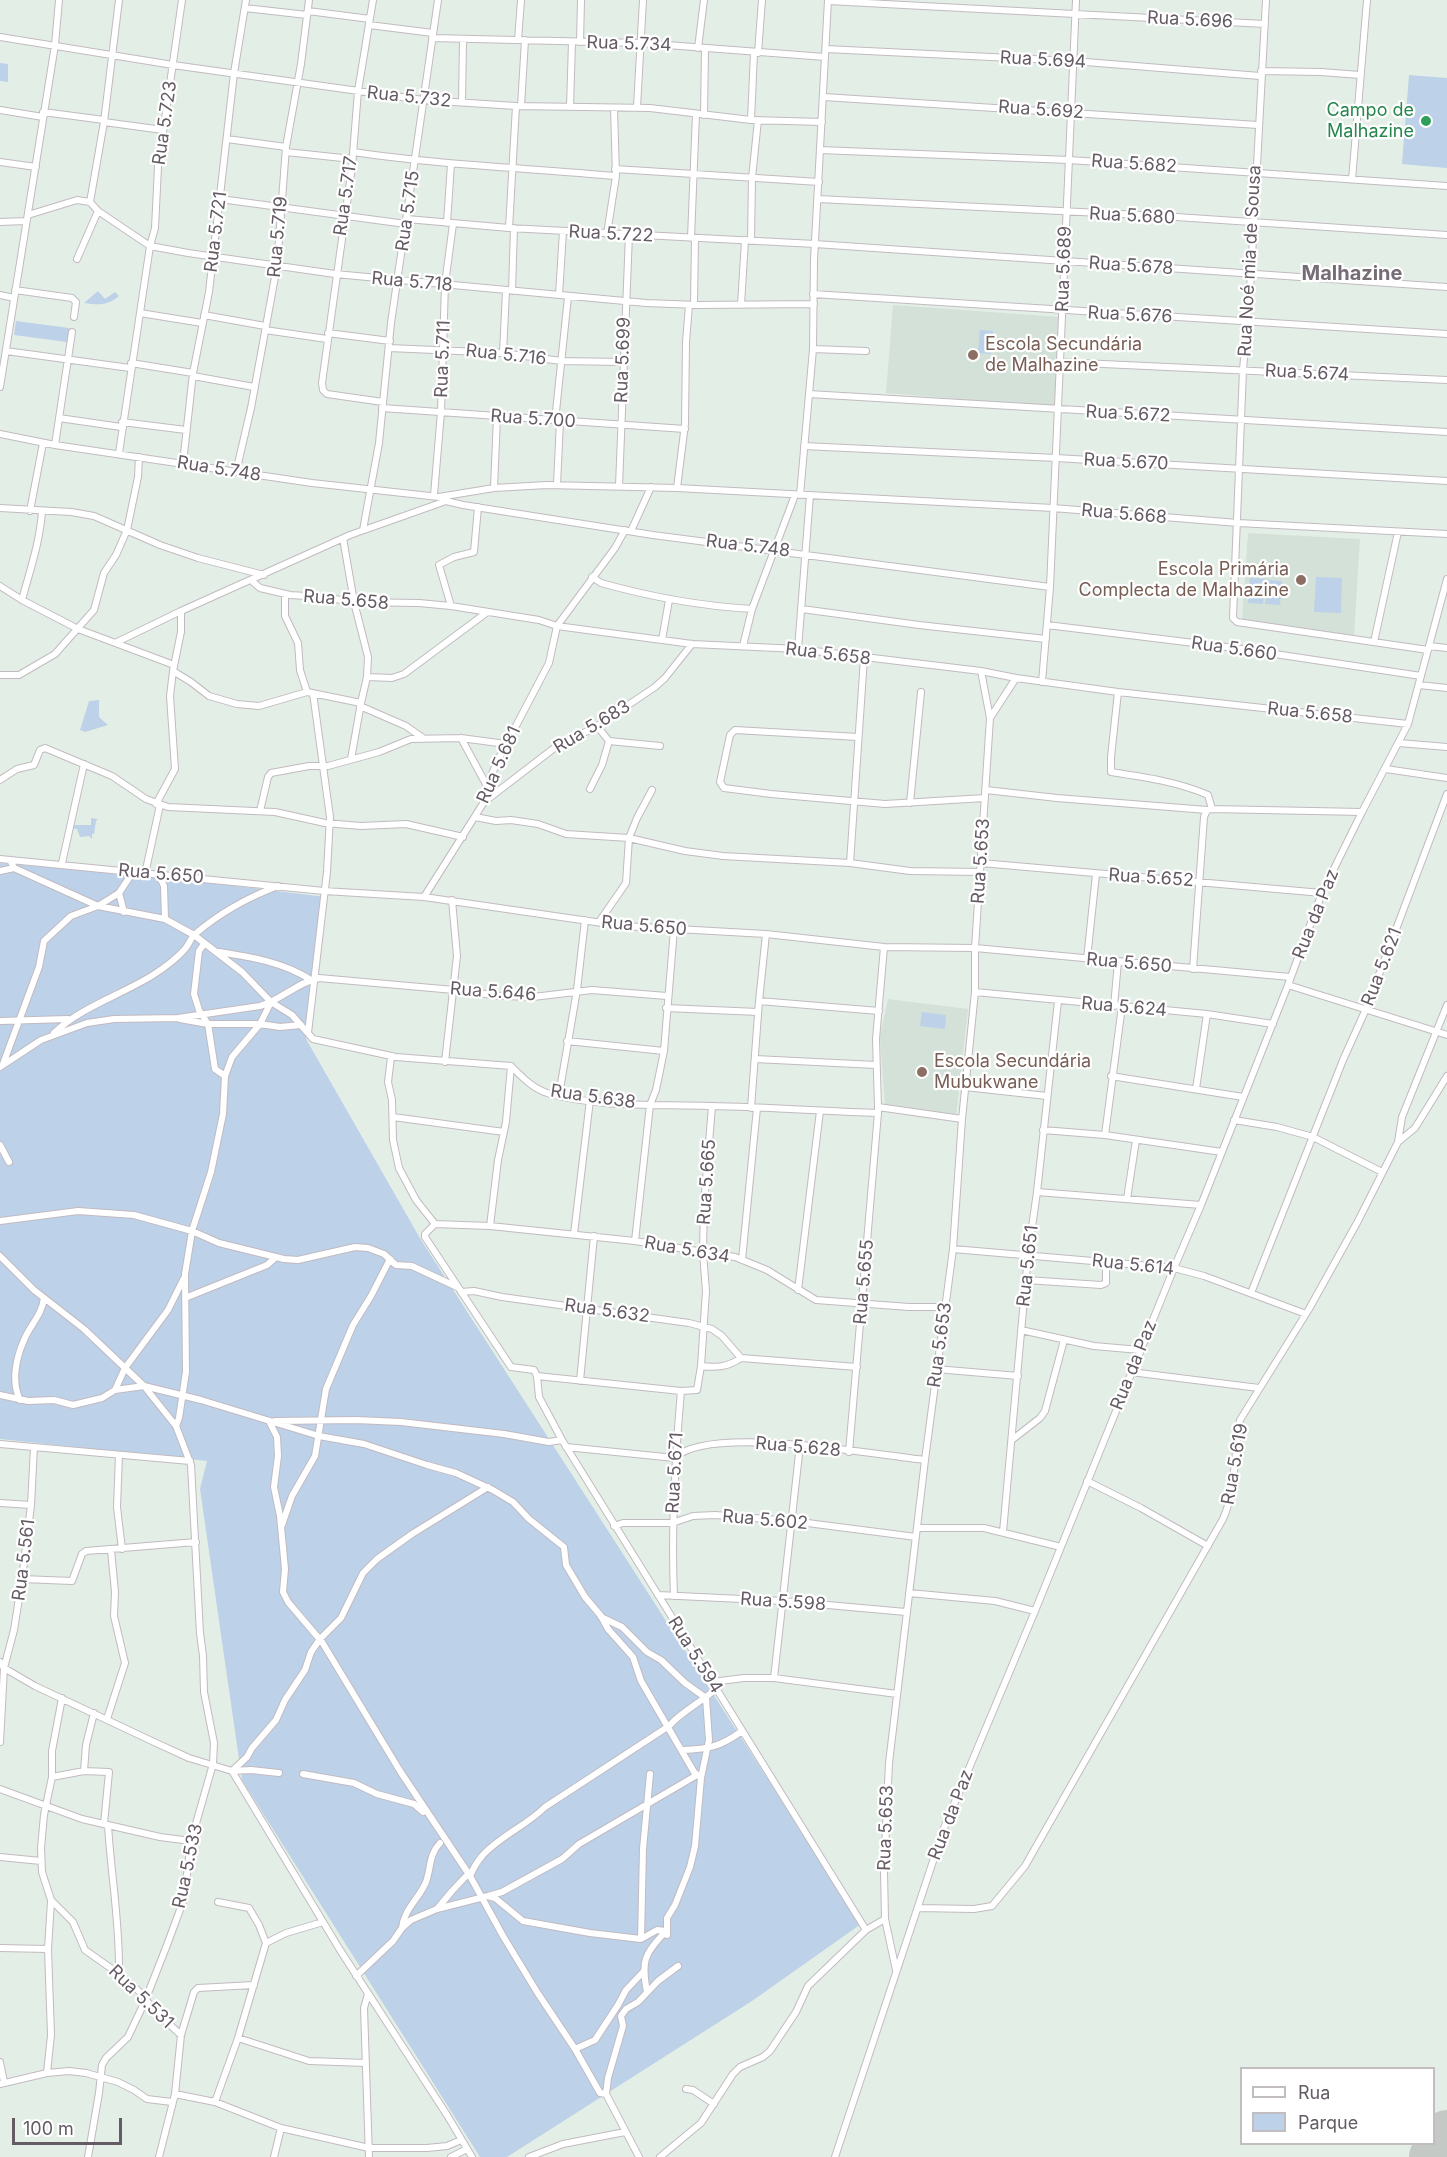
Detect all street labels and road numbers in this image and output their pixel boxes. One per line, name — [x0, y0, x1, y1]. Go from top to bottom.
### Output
street label: Rua 5.696 — [1146, 7, 1234, 33]
street label: Rua 5.734 — [586, 32, 672, 56]
street label: Rua 5.694 — [999, 47, 1087, 73]
street label: Rua 5.723 — [148, 79, 182, 167]
street label: Rua 5.732 — [366, 82, 452, 112]
street label: Rua 5.692 — [997, 96, 1085, 124]
street label: Rua 5.682 — [1090, 150, 1178, 178]
street label: Rua 5.717 — [330, 155, 362, 237]
street label: Rua Noé mia de Sousa — [1234, 165, 1266, 357]
street label: Rua 5.715 — [392, 169, 424, 253]
street label: Rua 5.721 — [200, 190, 232, 274]
street label: Rua 5.719 — [264, 195, 292, 279]
street label: Rua 5.680 — [1088, 203, 1176, 229]
street label: Rua 5.722 — [568, 221, 654, 247]
street label: Rua 5.689 — [1052, 226, 1076, 312]
street label: Rua 5.678 — [1088, 252, 1174, 280]
street label: Rua 5.718 — [370, 268, 454, 296]
street label: Rua 5.676 — [1087, 302, 1173, 328]
street label: Rua 5.699 — [611, 317, 635, 403]
street label: Rua 5.711 — [431, 320, 455, 398]
street label: Rua 5.716 — [464, 340, 548, 370]
street label: Rua 5.674 — [1264, 360, 1350, 386]
street label: Rua 5.672 — [1085, 401, 1171, 427]
street label: Rua 5.700 — [490, 405, 576, 433]
street label: Rua 5.670 — [1083, 449, 1169, 475]
street label: Rua 5.748 — [175, 452, 263, 486]
street label: Rua 5.668 — [1080, 499, 1168, 529]
street label: Rua 5.748 — [705, 530, 791, 562]
street label: Rua 5.658 — [302, 586, 390, 614]
street label: Rua 5.660 — [1190, 632, 1278, 666]
street label: Rua 5.658 — [784, 638, 872, 670]
street label: Rua 5.683 — [550, 696, 634, 758]
street label: Rua 5.658 — [1266, 698, 1354, 728]
street label: Rua 5.681 — [472, 723, 526, 807]
street label: Rua 5.653 — [967, 817, 995, 905]
street label: Rua 5.650 — [117, 859, 205, 889]
street label: Rua 5.652 — [1108, 864, 1194, 892]
street label: Rua da Paz — [1288, 866, 1344, 962]
street label: Rua 5.650 — [600, 911, 688, 941]
street label: Rua 5.621 — [1357, 925, 1407, 1009]
street label: Rua 5.650 — [1085, 948, 1173, 978]
street label: Rua 5.646 — [449, 978, 537, 1006]
street label: Rua 5.624 — [1080, 992, 1168, 1022]
street label: Rua 5.638 — [549, 1080, 637, 1114]
street label: Rua 5.665 — [693, 1138, 721, 1226]
street label: Rua 5.651 — [1013, 1224, 1043, 1308]
street label: Rua 5.634 — [643, 1232, 731, 1268]
street label: Rua 5.655 — [850, 1238, 878, 1326]
street label: Rua 5.614 — [1091, 1250, 1175, 1280]
street label: Rua 5.632 — [563, 1294, 651, 1328]
street label: Rua 5.653 — [923, 1301, 957, 1389]
street label: Rua da Paz — [1106, 1317, 1162, 1413]
street label: Rua 5.619 — [1217, 1422, 1253, 1506]
street label: Rua 5.671 — [662, 1432, 688, 1514]
street label: Rua 5.628 — [754, 1432, 842, 1462]
street label: Rua 5.602 — [721, 1505, 809, 1535]
street label: Rua 5.561 — [8, 1518, 40, 1602]
street label: Rua 5.598 — [739, 1588, 827, 1616]
street label: Rua 5.594 — [663, 1613, 727, 1697]
street label: Rua da Paz — [924, 1767, 978, 1863]
street label: Rua 5.653 — [874, 1785, 898, 1871]
street label: Rua 5.533 — [168, 1822, 208, 1910]
street label: Rua 5.531 — [104, 1961, 178, 2033]

